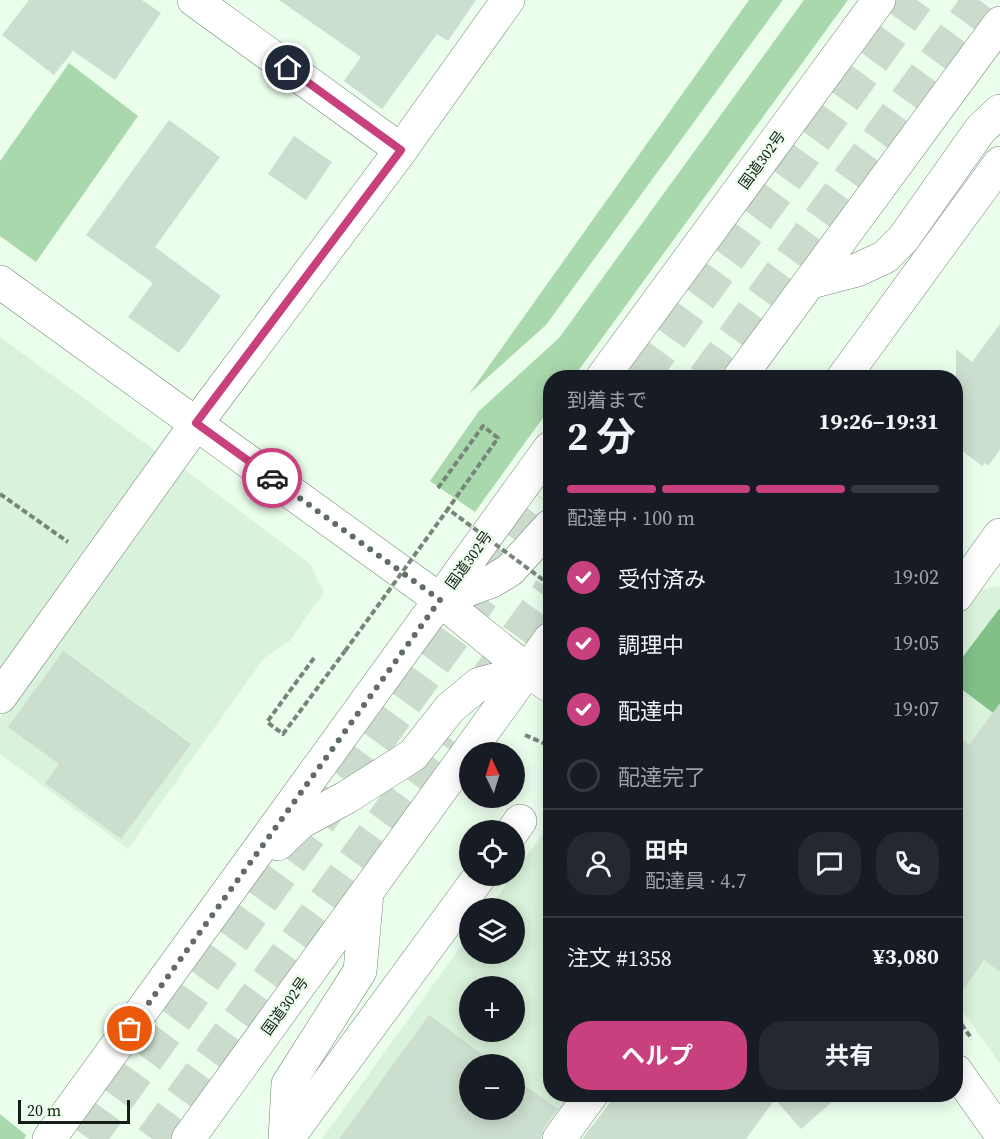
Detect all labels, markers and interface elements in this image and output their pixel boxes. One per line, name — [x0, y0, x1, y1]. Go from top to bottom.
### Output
pin — [262, 42, 313, 93]
icon: home — [271, 51, 304, 84]
street label: 国道302号 — [733, 126, 790, 193]
text: 到着まで — [567, 386, 647, 414]
text: 19:26–19:31 — [819, 406, 939, 436]
text: 2 分 — [567, 410, 635, 463]
courier — [242, 448, 302, 508]
icon: car — [256, 462, 289, 495]
text: 配達中 · 100 m — [567, 504, 695, 532]
street label: 国道302号 — [440, 526, 497, 593]
icon: check — [567, 561, 600, 594]
text: 19:02 — [893, 563, 939, 591]
text: 受付済み — [618, 564, 706, 594]
icon: check — [567, 627, 600, 660]
text: 19:05 — [893, 629, 939, 657]
text: 調理中 — [618, 630, 684, 660]
icon: check — [567, 693, 600, 726]
text: 19:07 — [893, 695, 939, 723]
text: 配達中 — [618, 696, 684, 726]
north arrow — [459, 742, 525, 808]
map controls — [459, 742, 525, 1120]
text: 配達完了 — [618, 762, 706, 792]
button: locate — [459, 820, 525, 886]
button: person — [567, 832, 630, 895]
button: chat — [798, 832, 861, 895]
button: phone — [876, 832, 939, 895]
text: 田中 — [645, 835, 689, 865]
text: 配達員 · 4.7 — [645, 867, 746, 895]
button: layers — [459, 898, 525, 964]
text: ¥3,080 — [873, 941, 939, 971]
text: 注文 #1358 — [567, 943, 672, 973]
street label: 国道302号 — [256, 972, 313, 1039]
button: + — [459, 976, 525, 1042]
pin — [104, 1003, 155, 1054]
icon: bag — [113, 1012, 146, 1045]
button: ヘルプ — [567, 1021, 747, 1090]
button: 共有 — [759, 1021, 939, 1090]
button: − — [459, 1054, 525, 1120]
scale bar — [18, 1097, 130, 1124]
text: 20 m — [27, 1099, 61, 1121]

